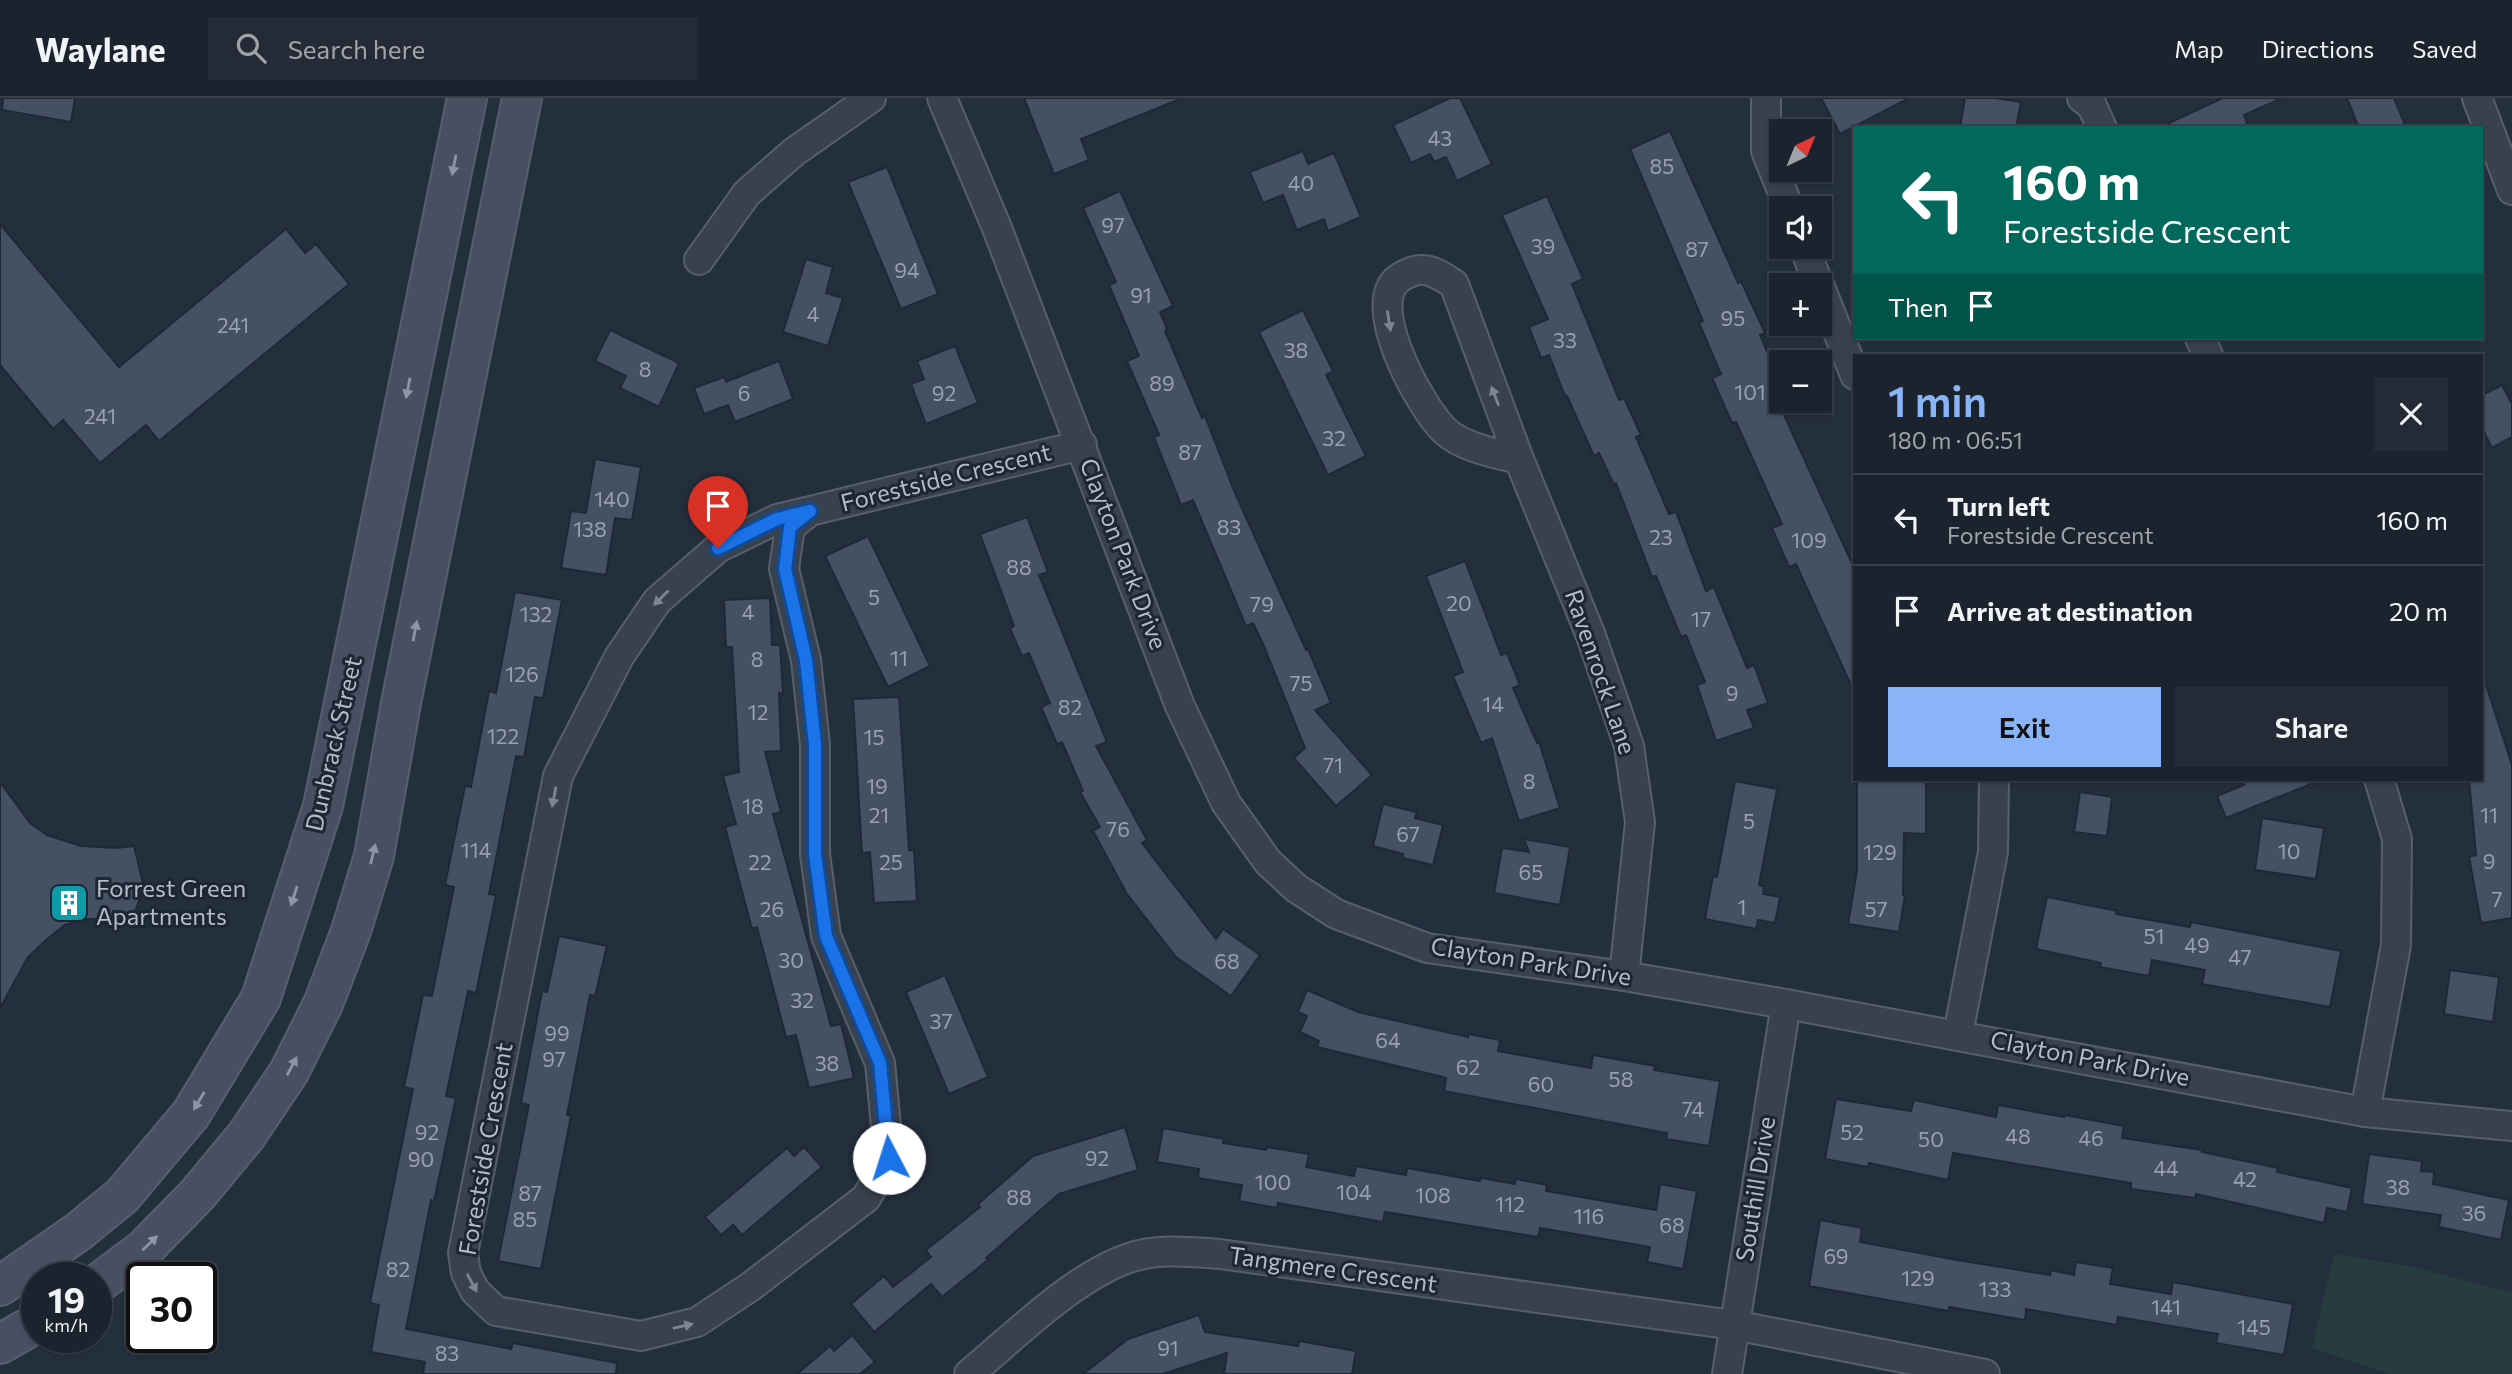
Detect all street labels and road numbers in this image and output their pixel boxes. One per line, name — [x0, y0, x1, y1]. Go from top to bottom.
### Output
street label: Forestside Crescent — [838, 436, 1054, 517]
street label: Clayton Park Drive — [1075, 454, 1174, 653]
street label: Ravenrock Lane — [1560, 585, 1643, 758]
street label: Dunbrack Street — [298, 653, 367, 834]
street label: Clayton Park Drive — [1429, 930, 1633, 991]
street label: Clayton Park Drive — [1988, 1024, 2192, 1091]
street label: Forestside Crescent — [452, 1040, 518, 1257]
street label: Southill Drive — [1729, 1114, 1780, 1263]
street label: Tangmere Crescent — [1227, 1240, 1439, 1298]

